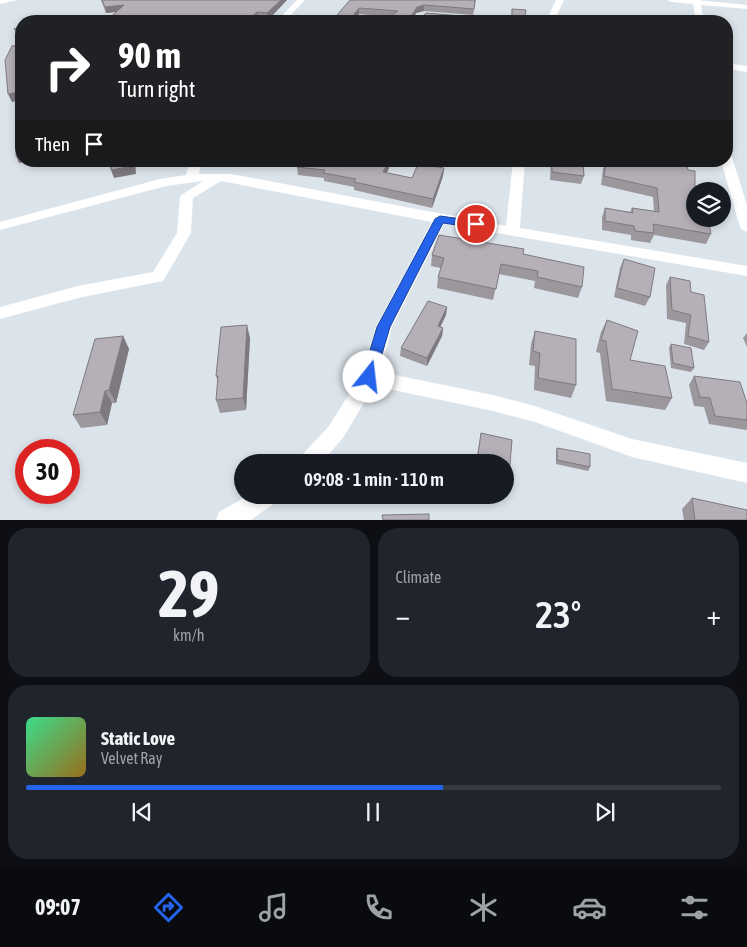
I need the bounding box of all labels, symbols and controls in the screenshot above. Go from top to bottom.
icon: right [35,35,100,100]
text: 90 m [118,35,181,75]
text: Turn right [118,76,195,102]
icon: arrive [80,130,108,158]
text: Then [35,133,70,155]
map controls [686,182,731,227]
button: layers [686,182,731,227]
pin [455,203,497,245]
icon: arrive [462,210,490,238]
position arrow [342,350,394,402]
speed limit sign: 30 [15,439,80,504]
text: 09:08 · 1 min · 110 m [304,468,444,490]
text: 29 [158,556,219,631]
text: Climate [396,568,441,586]
text: 23° [535,593,581,636]
text: − [396,599,410,631]
text: + [706,599,721,631]
text: km/h [173,626,205,644]
text: Static Love [101,727,175,749]
text: Velvet Ray [101,749,162,767]
icon: previous [128,798,156,826]
icon: pause [359,798,387,826]
icon: next [591,798,619,826]
icon: directions [151,890,186,925]
icon: music [256,890,291,925]
icon: phone [361,890,396,925]
icon: climate [466,890,501,925]
icon: car [572,890,607,925]
icon: filters [677,890,712,925]
text: 09:07 [35,894,81,920]

